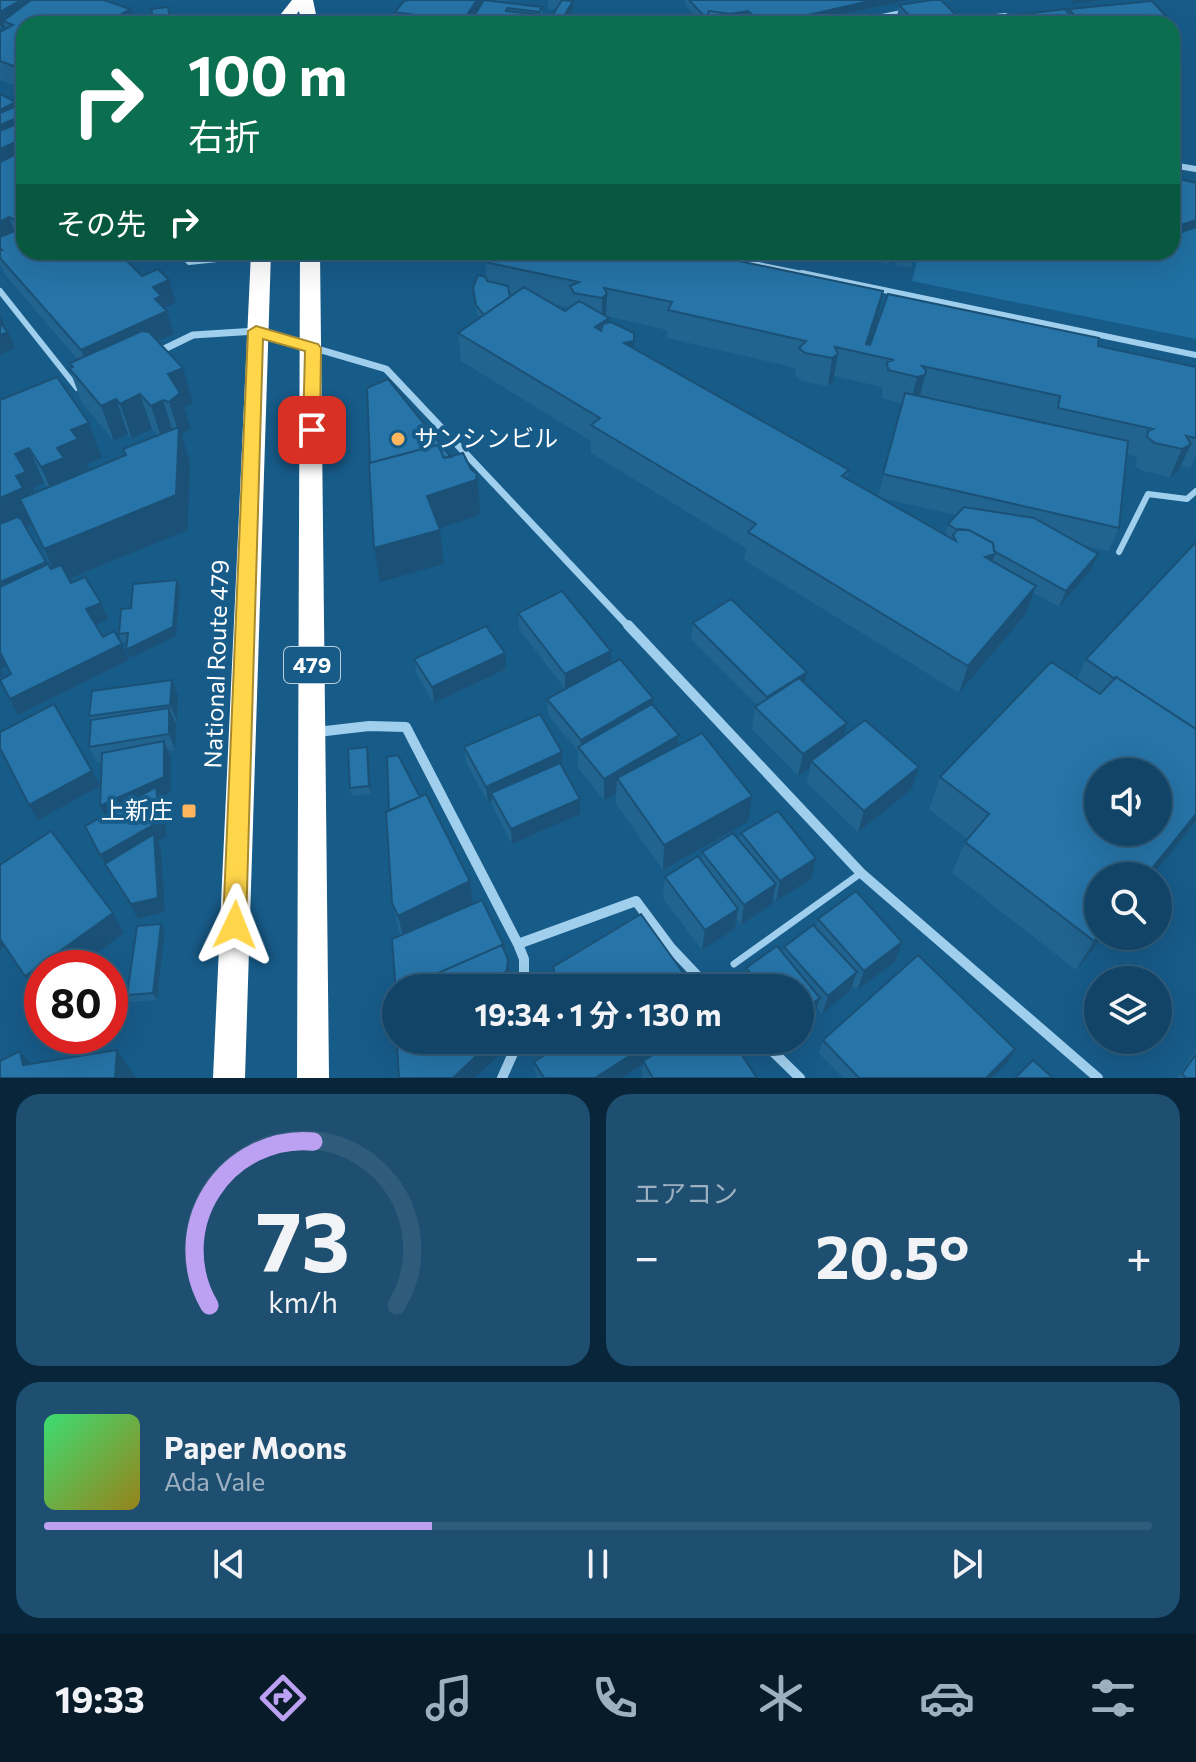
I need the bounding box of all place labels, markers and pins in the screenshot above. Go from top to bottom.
pin [278,396,346,464]
place label: サンシンビル [414,423,558,452]
marker: サンシンビル [389,430,407,448]
place label: 上新庄 [101,795,173,824]
marker: 上新庄 [180,802,198,820]

